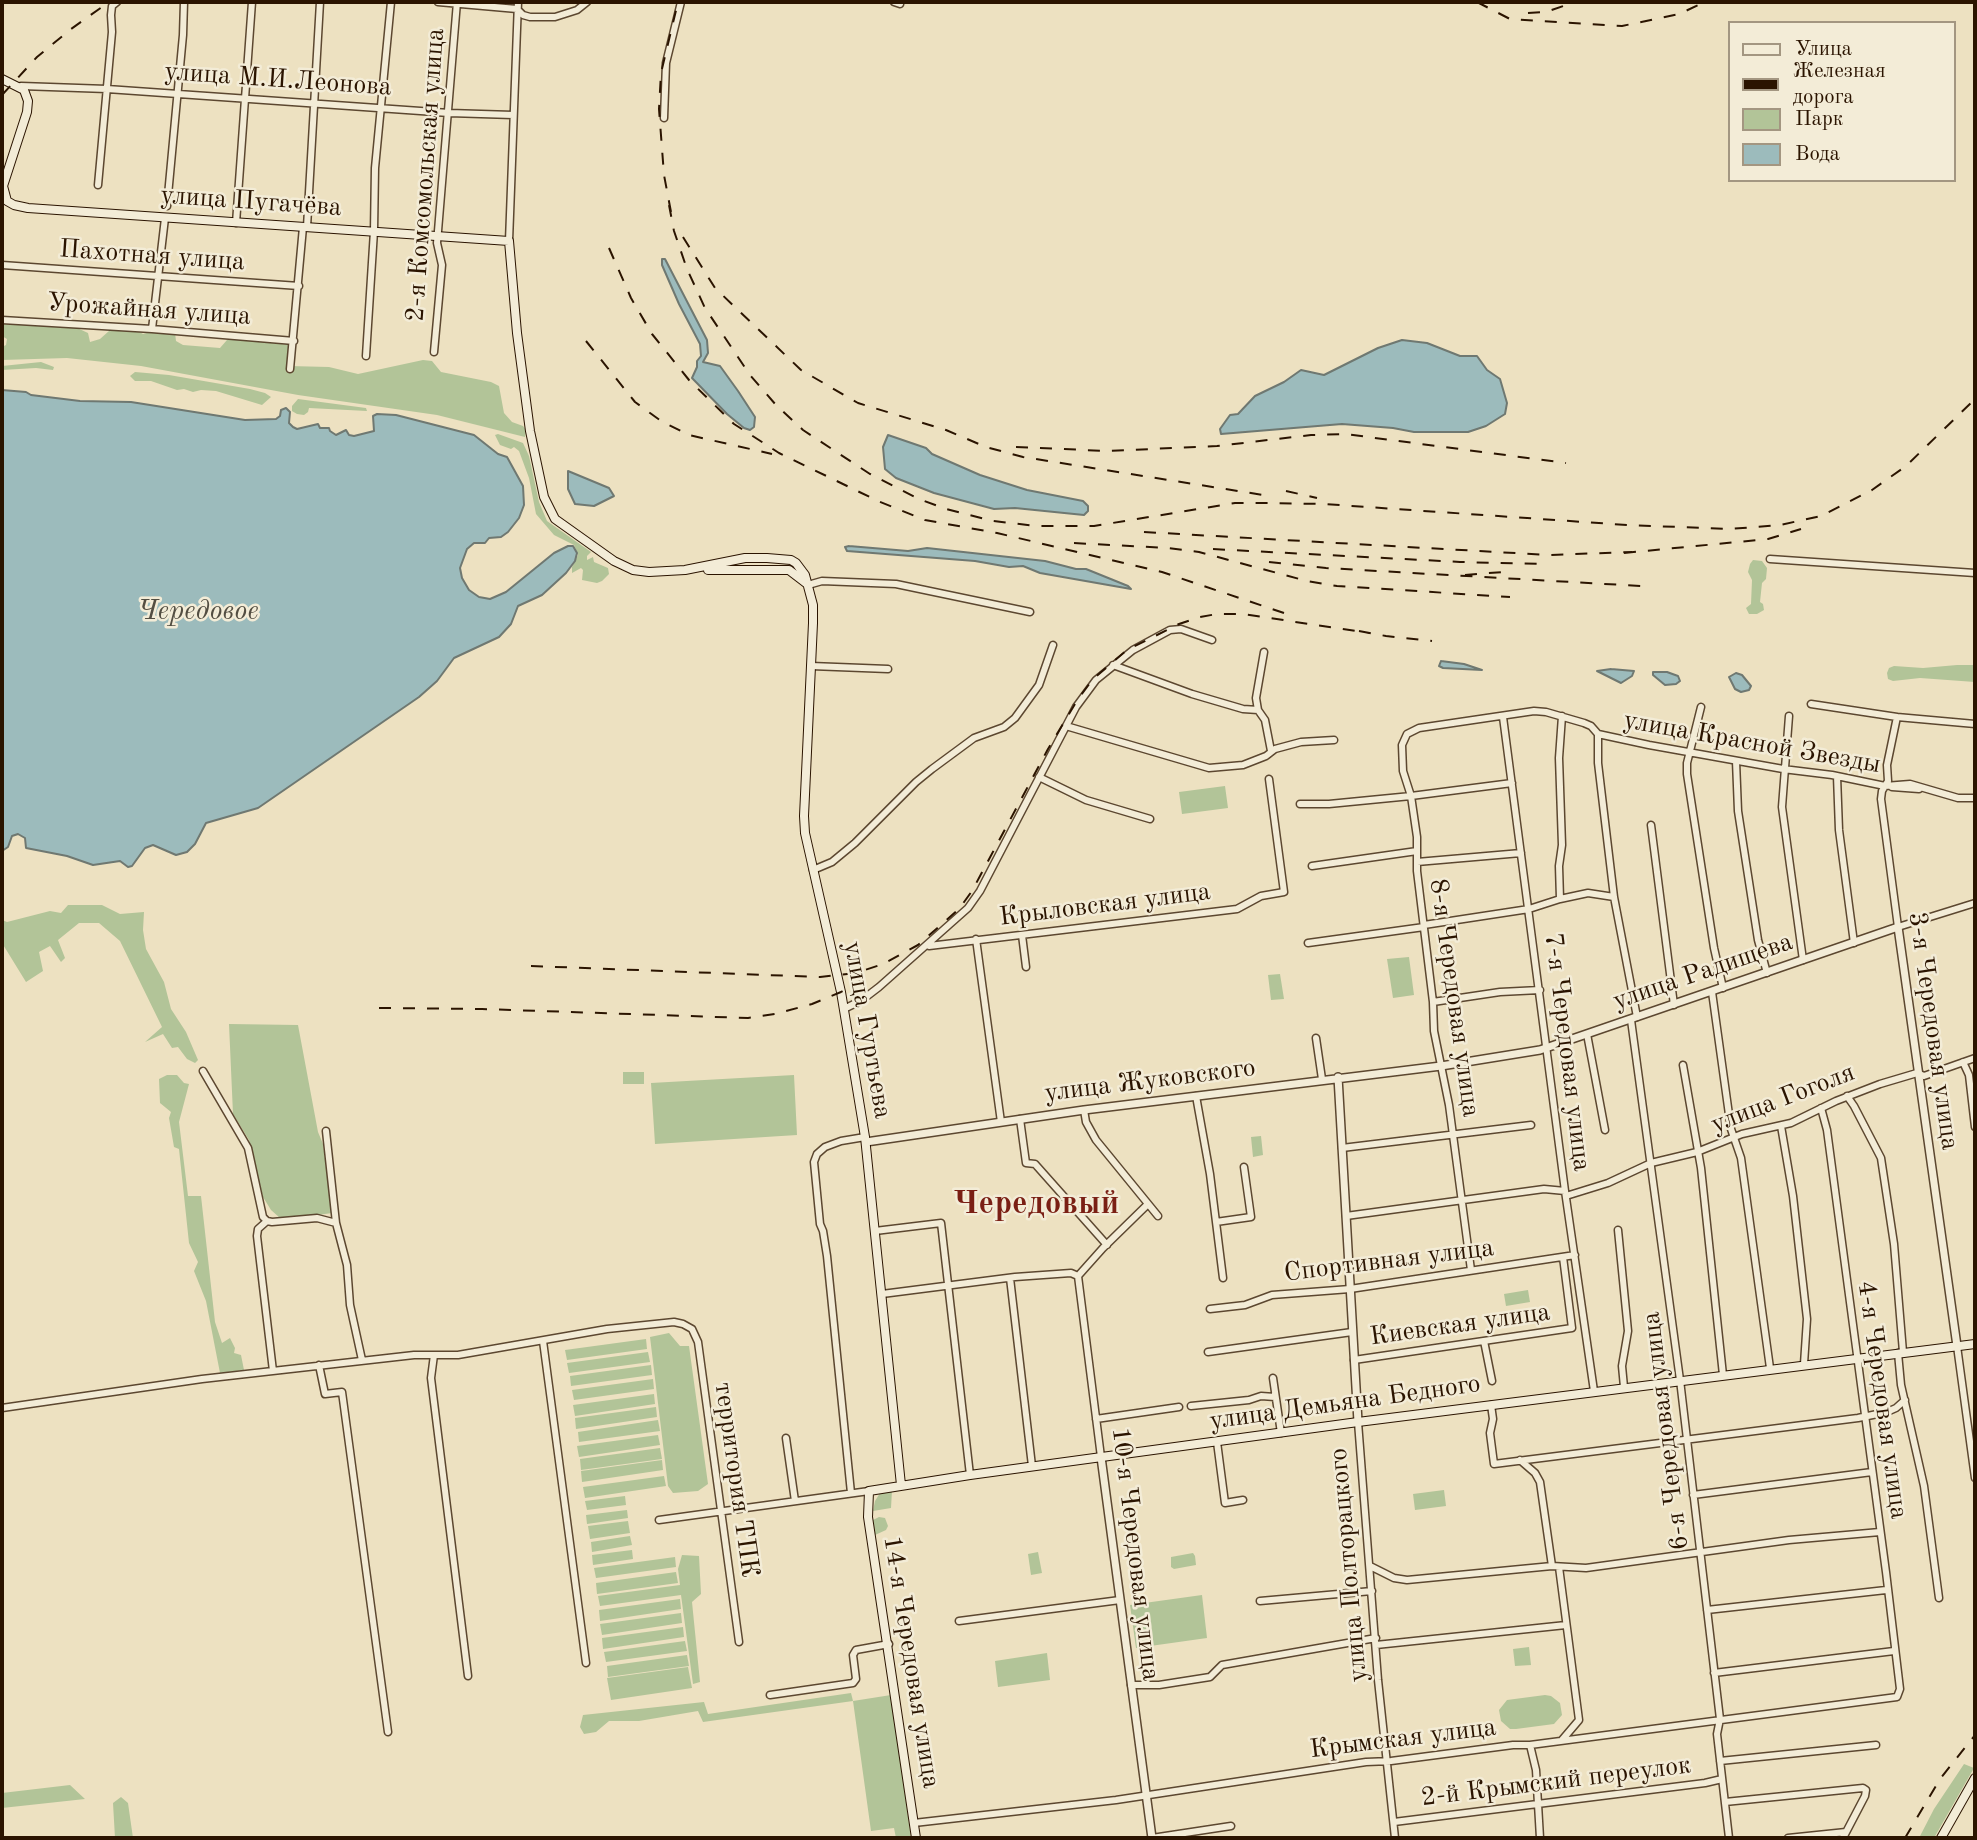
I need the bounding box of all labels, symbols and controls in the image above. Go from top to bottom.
legend [1728,21,1956,182]
street label: 2-я Комсомольская улица [400,27,452,323]
text: Улица [1795,39,1852,60]
street label: улица М.И.Леонова [163,56,393,104]
text: Железная дорога [1793,61,1886,108]
text: Парк [1795,109,1843,130]
text: Вода [1795,144,1840,165]
street label: улица Пугачёва [159,180,343,224]
street label: Пахотная улица [58,234,246,278]
street label: Урожайная улица [46,287,252,333]
water label: Чередовое [137,595,259,629]
street label: улица Красной Звезды [1621,705,1883,781]
street label: Крыловская улица [998,877,1212,933]
street label: 8-я Чередовая улица [1422,877,1486,1119]
street label: 3-я Чередовая улица [1901,910,1965,1152]
street label: улица Радищева [1609,927,1797,1017]
street label: 7-я Чередовая улица [1537,931,1597,1173]
street label: улица Гуртьева [836,939,898,1121]
street label: улица Жуковского [1043,1053,1257,1109]
street label: улица Гоголя [1707,1057,1859,1141]
district label: Чередовый [953,1184,1119,1224]
street label: Спортивная улица [1282,1233,1496,1289]
street label: 4-я Чередовая улица [1850,1279,1914,1521]
street label: Киевская улица [1368,1297,1552,1353]
street label: 6-я Чередовая улица [1636,1310,1696,1552]
street label: улица Демьяна Бедного [1208,1369,1482,1437]
street label: территория ТПК [707,1381,765,1579]
street label: 10-я Чередовая улица [1104,1425,1166,1683]
street label: улица Полторацкого [1323,1447,1375,1683]
street label: 14-я Чередовая улица [876,1533,946,1791]
street label: Крымская улица [1308,1712,1498,1766]
street label: 2-й Крымский переулок [1419,1750,1693,1814]

